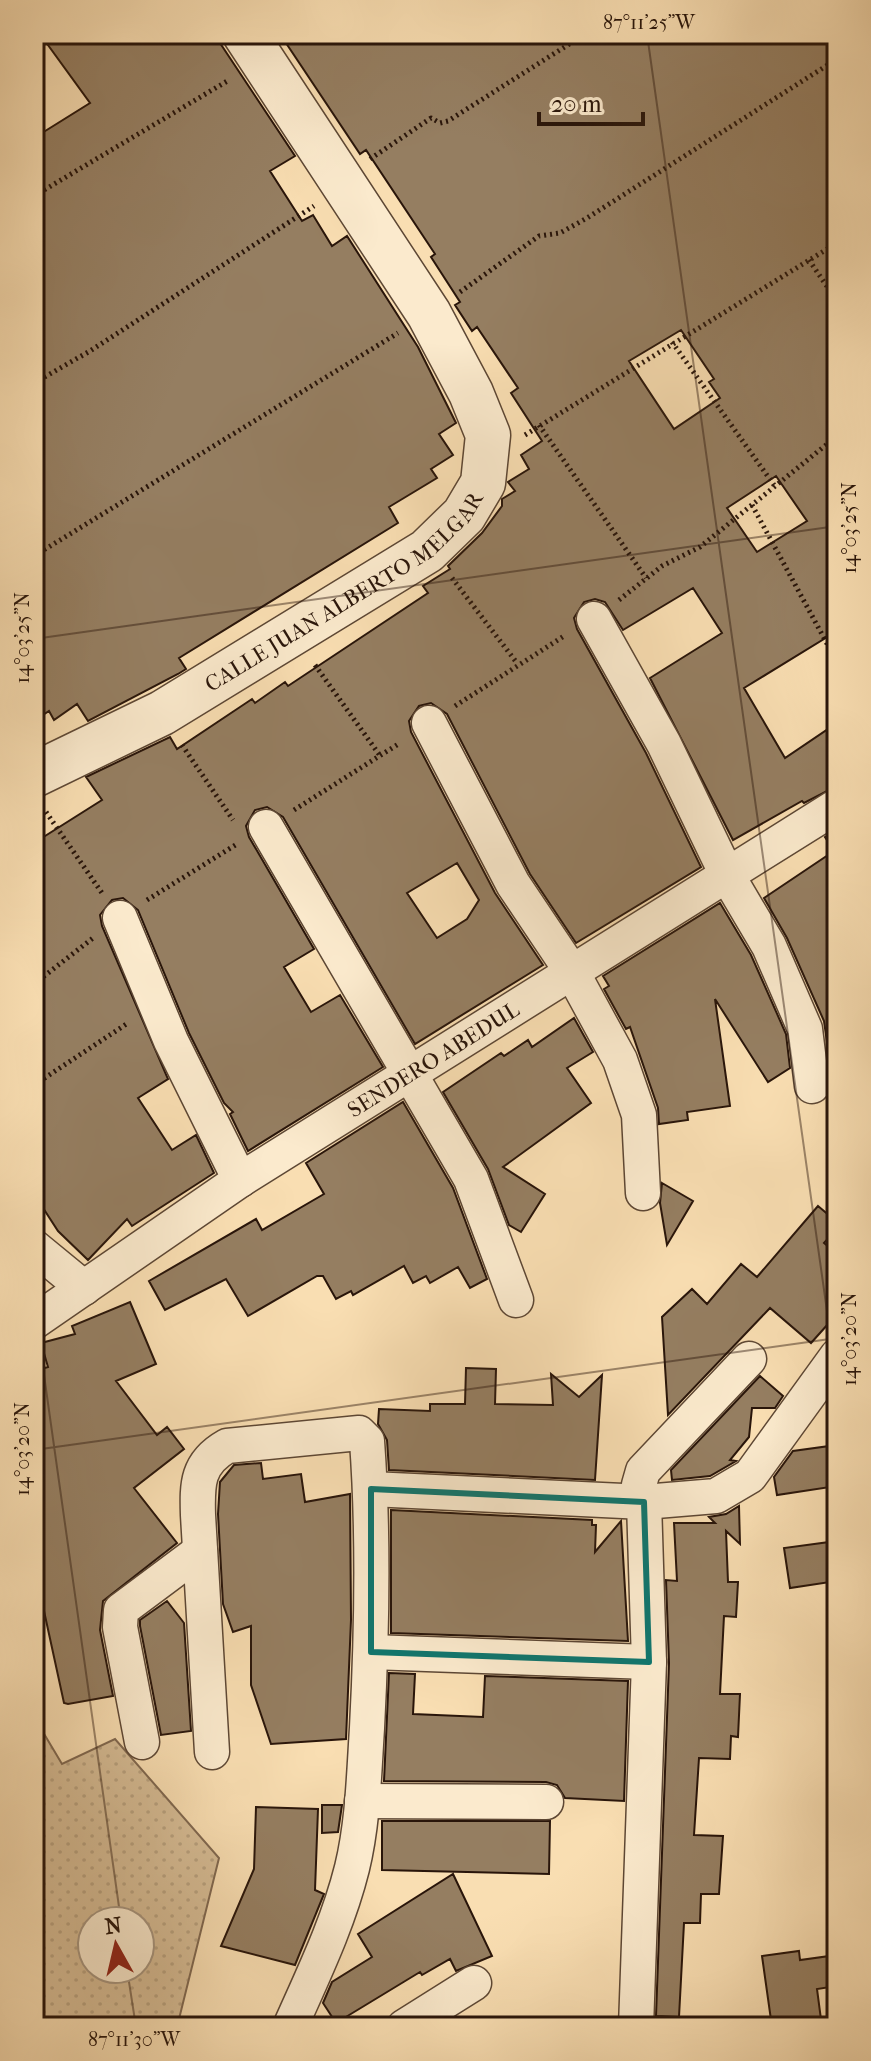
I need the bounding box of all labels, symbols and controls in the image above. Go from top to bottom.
text: 87°11'25"W [603,11,696,34]
scale bar [539,76,643,126]
text: 20 m [551,90,602,118]
text: 14°03'25"N [838,482,861,574]
street label: CALLE JUAN ALBERTO MELGAR [200,487,489,698]
text: 14°03'25"N [11,592,34,684]
street label: SENDERO ABEDUL [343,996,525,1123]
text: 14°03'20"N [838,1292,861,1386]
text: 14°03'20"N [11,1402,34,1496]
north arrow [76,1905,156,1985]
text: N [103,1912,124,1940]
text: 87°11'30"W [88,2028,181,2051]

